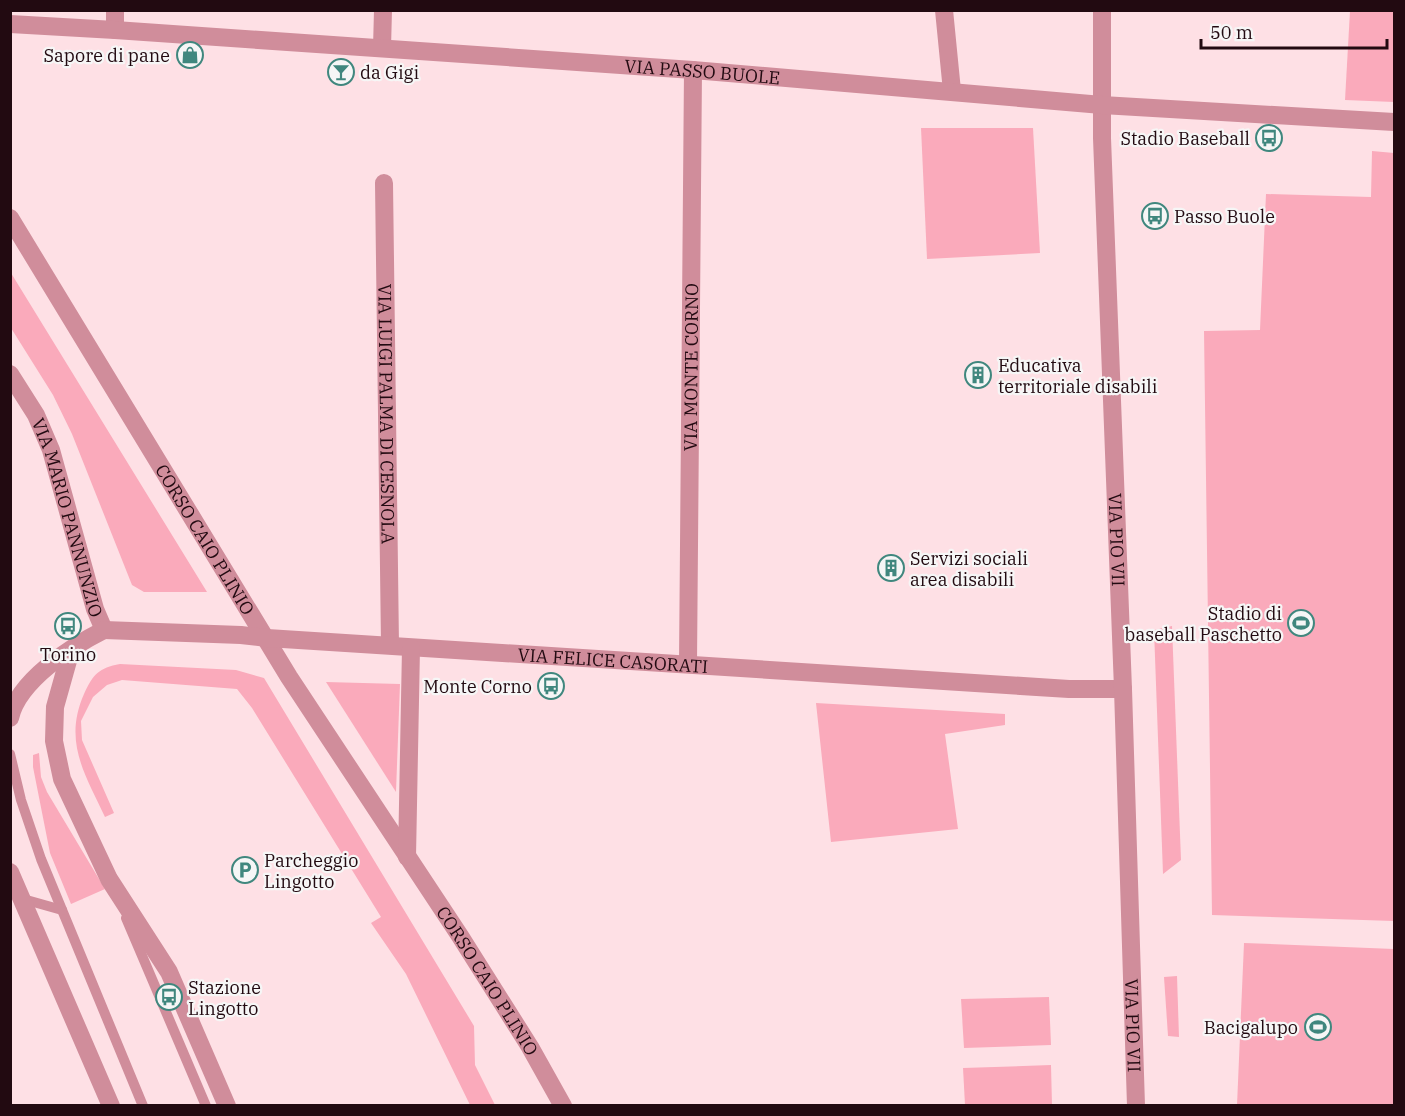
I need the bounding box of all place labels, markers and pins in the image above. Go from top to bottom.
shop icon: Sapore di pane [175,40,205,70]
place label: Sapore di pane [43,44,170,67]
bar icon: da Gigi [326,57,356,87]
place label: da Gigi [360,61,419,84]
bus stop icon: Stadio Baseball [1254,123,1284,153]
place label: Stadio Baseball [1120,127,1250,150]
bus stop icon: Passo Buole [1140,201,1170,231]
place label: Passo Buole [1174,205,1275,228]
place label: Educativa territoriale disabili [998,354,1158,398]
building icon: Educativa territoriale disabili [963,360,993,390]
place label: Servizi sociali area disabili [910,547,1028,591]
building icon: Servizi sociali area disabili [876,553,906,583]
place label: Stadio di baseball Paschetto [1125,602,1282,646]
sports icon: Stadio di baseball Paschetto [1286,608,1316,638]
bus stop icon: Torino [53,611,83,641]
place label: Torino [40,643,96,666]
bus stop icon: Monte Corno [536,671,566,701]
place label: Monte Corno [423,675,532,698]
place label: Parcheggio Lingotto [264,849,358,893]
parking icon: Parcheggio Lingotto [230,855,260,885]
place label: Stazione Lingotto [188,976,261,1020]
bus stop icon: Stazione Lingotto [154,982,184,1012]
sports icon: Bacigalupo [1303,1012,1333,1042]
place label: Bacigalupo [1204,1016,1298,1039]

